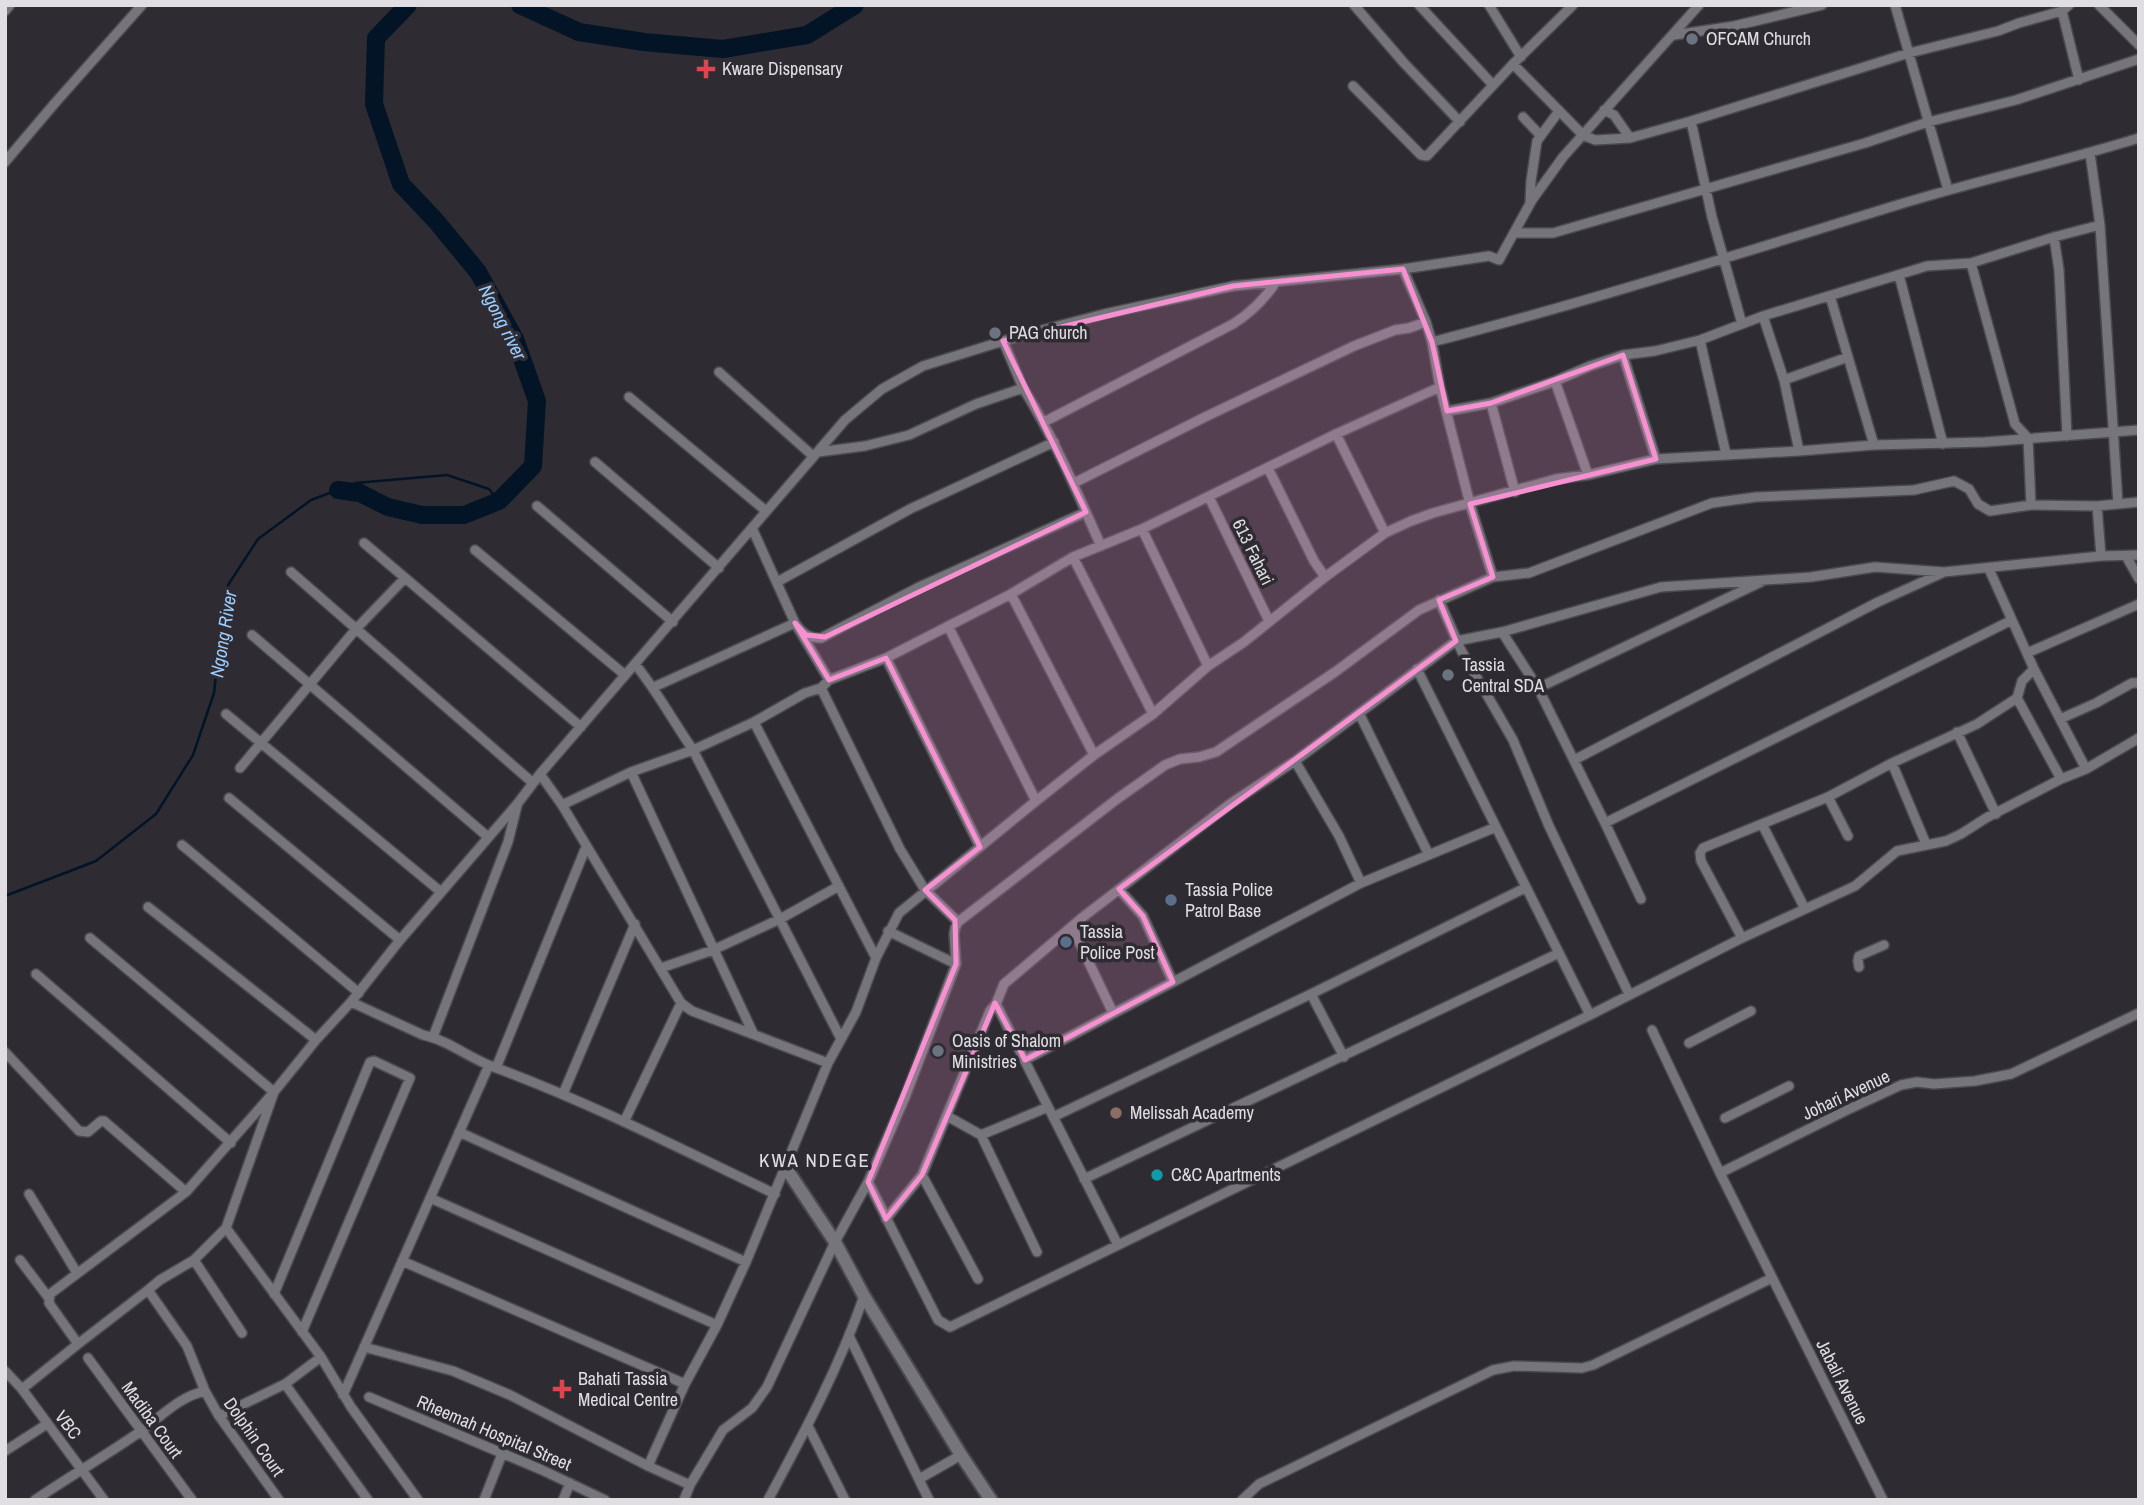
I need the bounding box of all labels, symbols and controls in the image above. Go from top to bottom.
place label: OFCAM Church [1706,26,1811,51]
marker: OFCAM Church [1684,31,1700,47]
place label: Kware Dispensary [722,56,843,81]
marker: Kware Dispensary [696,59,716,79]
water label: Ngong river [473,280,533,365]
place label: PAG church [1009,320,1088,345]
marker: PAG church [987,325,1003,341]
street label: 613 Fahari [1227,515,1280,589]
water label: Ngong River [203,588,243,679]
place label: Tassia Central SDA [1462,652,1544,698]
marker: Tassia Central SDA [1440,667,1456,683]
place label: Tassia Police Patrol Base [1185,877,1273,923]
marker: Tassia Police Patrol Base [1163,892,1179,908]
place label: Tassia Police Post [1080,919,1155,965]
marker: Tassia Police Post [1058,934,1074,950]
place label: Oasis of Shalom Ministries [952,1028,1061,1074]
marker: Oasis of Shalom Ministries [930,1043,946,1059]
street label: Johari Avenue [1798,1063,1894,1126]
place label: Melissah Academy [1130,1100,1254,1125]
marker: Melissah Academy [1108,1105,1124,1121]
district label: KWA NDEGE [759,1147,871,1173]
place label: C&C Apartments [1171,1162,1281,1187]
marker: C&C Apartments [1149,1167,1165,1183]
street label: Jabali Avenue [1810,1335,1875,1429]
place label: Bahati Tassia Medical Centre [578,1366,678,1412]
street label: Madiba Court [116,1376,189,1463]
marker: Bahati Tassia Medical Centre [552,1379,572,1399]
street label: Rheemah Hospital Street [413,1389,575,1476]
street label: Dolphin Court [218,1392,291,1481]
street label: VBC [49,1405,88,1444]

